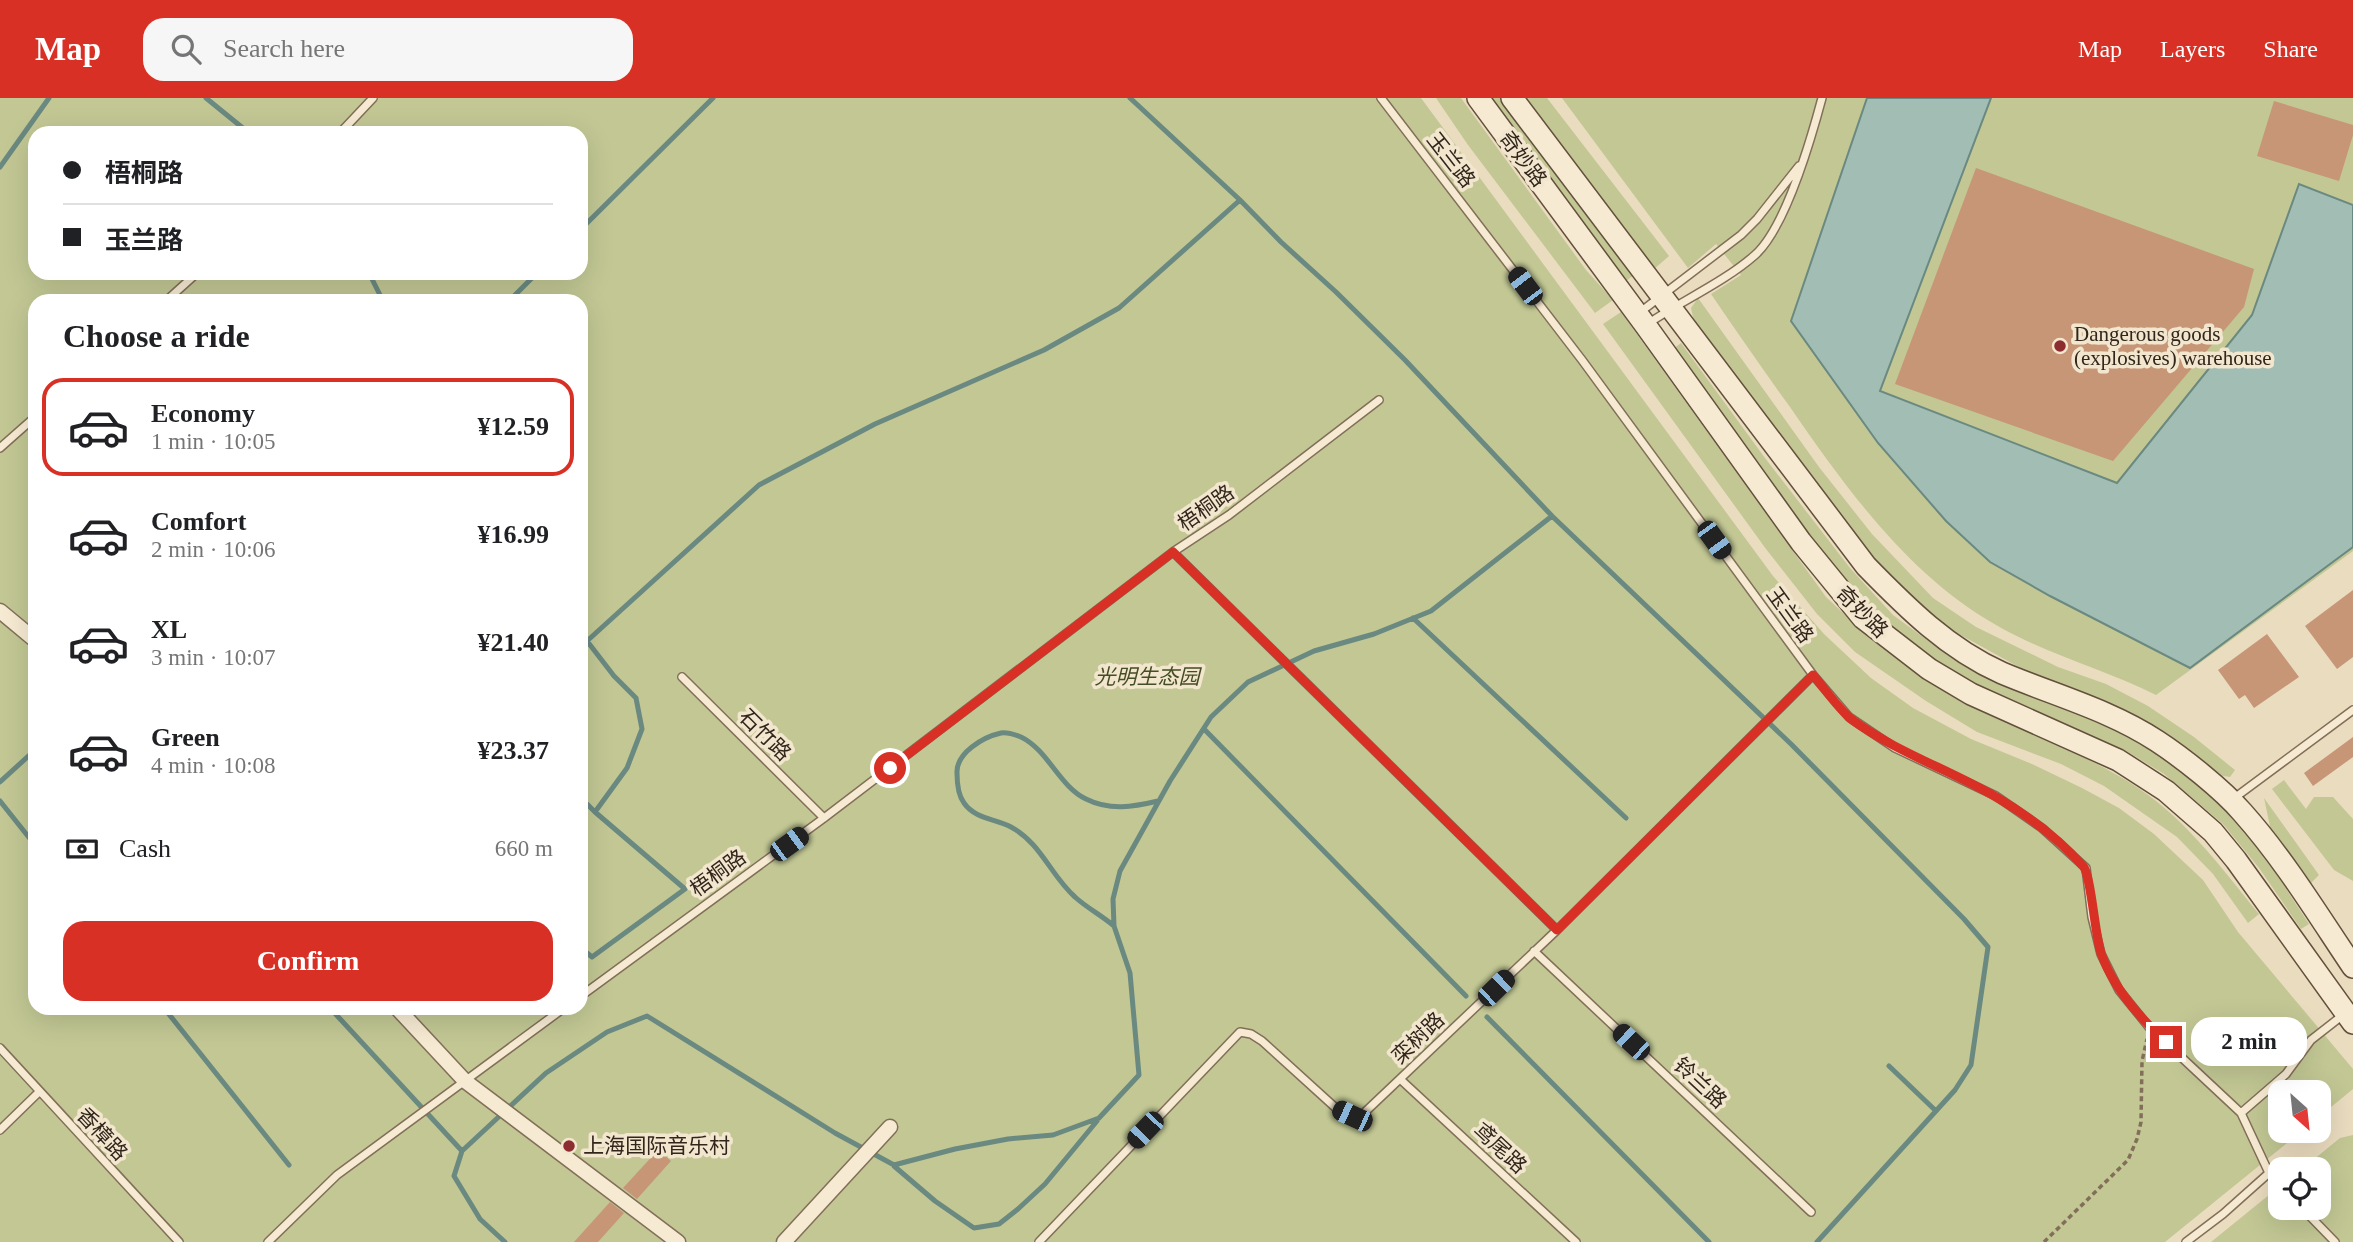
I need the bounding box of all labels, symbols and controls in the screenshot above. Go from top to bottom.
search box [143,18,633,81]
icon: search [167,30,205,68]
text: Map [35,31,101,67]
text: Search here [223,34,345,63]
text: Map [2078,36,2122,62]
text: Layers [2160,36,2225,62]
text: Share [2263,36,2318,62]
street label: 奇妙路 [1494,127,1552,191]
street label: 玉兰路 [1422,128,1480,192]
text: 梧桐路 [105,159,183,188]
text: 玉兰路 [105,226,183,255]
car [1504,263,1547,309]
text: Choose a ride [63,318,250,354]
place label: Dangerous goods (explosives) warehouse [2074,322,2272,370]
marker: Dangerous goods (explosives) warehouse [2052,338,2068,354]
icon: car [67,396,130,459]
text: Economy [151,399,255,428]
text: ¥12.59 [478,412,549,441]
text: 1 min · 10:05 [151,429,276,454]
street label: 梧桐路 [1173,480,1239,536]
icon: car [67,504,130,567]
text: Comfort [151,507,246,536]
car [1694,517,1735,563]
text: ¥16.99 [478,520,549,549]
text: 2 min · 10:06 [151,537,276,562]
street label: 奇妙路 [1831,581,1893,643]
street label: 玉兰路 [1762,582,1818,648]
icon: car [67,612,130,675]
text: XL [151,615,187,644]
text: ¥21.40 [478,628,549,657]
text: 3 min · 10:07 [151,645,276,670]
park label: 光明生态园 [1095,665,1202,689]
street label: 石竹路 [734,704,796,766]
icon: car [67,720,130,783]
text: Green [151,723,220,752]
text: ¥23.37 [478,736,549,765]
route start [874,752,906,784]
text: 4 min · 10:08 [151,753,276,778]
car [766,823,813,865]
icon: cash [63,830,101,868]
text: Cash [119,834,171,863]
text: 660 m [495,836,553,861]
street label: 梧桐路 [685,845,751,901]
button: Confirm [63,921,553,1001]
car [1474,966,1519,1010]
street label: 栾树路 [1387,1007,1449,1069]
callout: 2 min [2190,1018,2306,1066]
car [1609,1020,1654,1064]
route end [2150,1026,2182,1058]
text: 2 min [2221,1029,2277,1054]
street label: 铃兰路 [1669,1053,1731,1113]
north arrow [2268,1080,2331,1143]
map controls [2268,1080,2331,1220]
car [1329,1098,1376,1134]
street label: 香樟路 [72,1103,132,1165]
car [1123,1108,1168,1152]
street label: 鸢尾路 [1469,1118,1531,1178]
place label: 上海国际音乐村 [583,1134,730,1158]
marker: 上海国际音乐村 [561,1138,577,1154]
button: locate [2268,1157,2331,1220]

